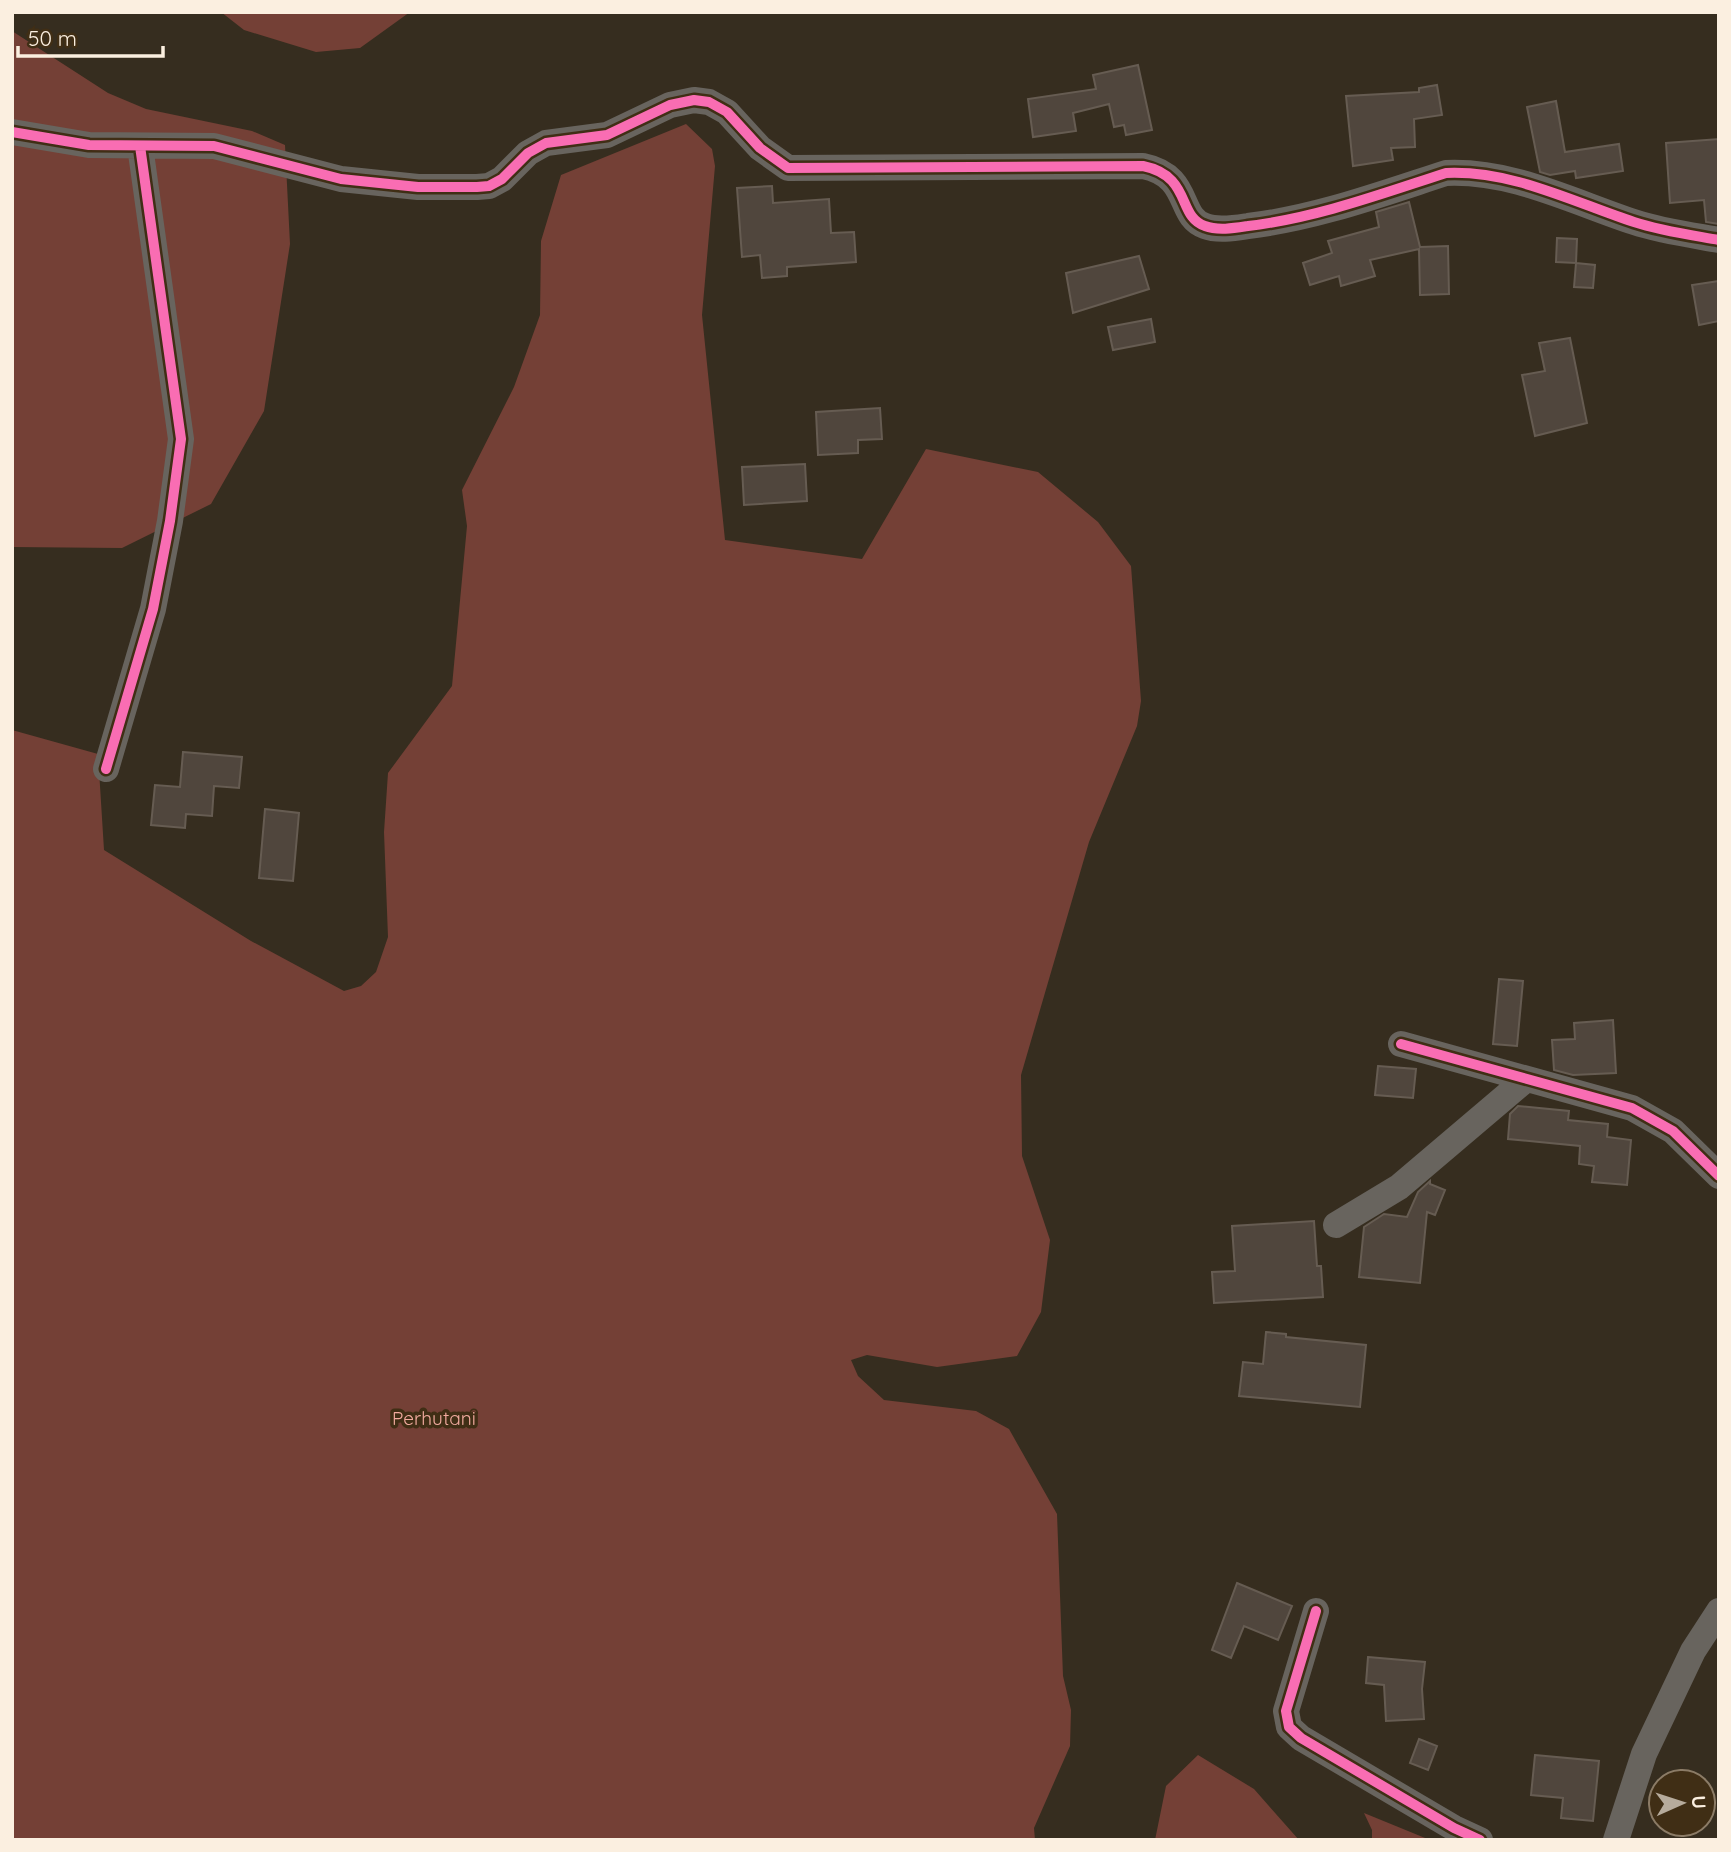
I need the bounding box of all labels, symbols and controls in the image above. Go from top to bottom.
scale bar [18,14,163,58]
text: 50 m [28,25,77,51]
park label: Perhutani [392,1406,476,1430]
north arrow [1647,1768,1717,1838]
text: U [1687,1795,1711,1809]

